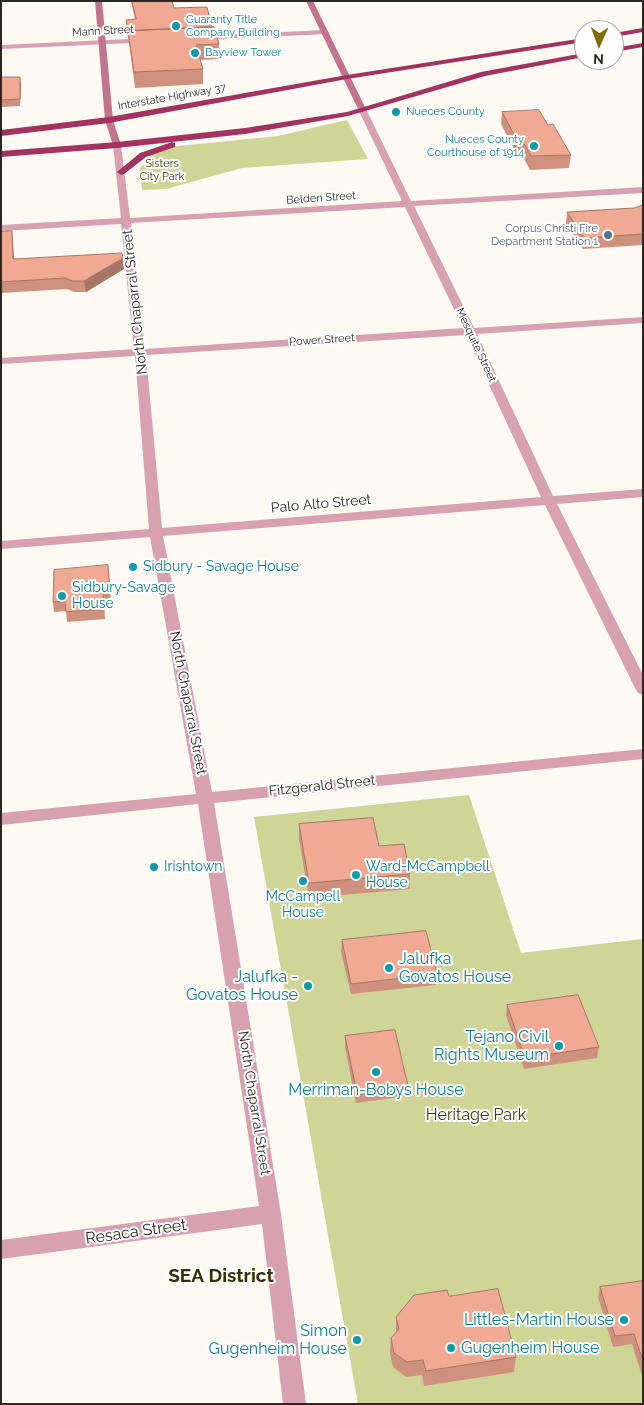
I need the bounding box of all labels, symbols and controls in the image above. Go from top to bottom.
place label: Guaranty Title Company Building [186,13,280,39]
marker: Guaranty Title Company Building [170,20,182,32]
north arrow [574,20,624,70]
street label: Mann Street [72,23,134,39]
place label: Bayview Tower [205,46,281,60]
marker: Bayview Tower [189,47,201,59]
text: N [593,51,604,67]
street label: Interstate Highway 37 [117,81,227,113]
place label: Nueces County [406,105,485,119]
marker: Nueces County [390,106,402,118]
place label: Nueces County Courthouse of 1914 [427,133,524,159]
marker: Nueces County Courthouse of 1914 [528,140,540,152]
park label: Sisters City Park [140,157,184,183]
street label: Belden Street [286,189,356,207]
place label: Corpus Christi Fire Department Station 1 [491,222,598,248]
street label: North Chaparral Street [119,229,151,375]
marker: Corpus Christi Fire Department Station 1 [602,229,614,241]
street label: Mesquite Street [453,306,499,384]
street label: Power Street [289,331,355,349]
street label: Palo Alto Street [270,491,372,517]
place label: Sidbury - Savage House [143,559,299,575]
marker: Sidbury - Savage House [127,561,139,573]
place label: Sidbury-Savage House [72,580,175,612]
marker: Sidbury-Savage House [56,590,68,602]
street label: North Chaparral Street [166,630,210,776]
street label: Fitzgerald Street [268,772,376,800]
place label: Irishtown [164,859,222,875]
place label: Ward-McCampbell House [366,859,490,892]
marker: Irishtown [148,861,160,873]
marker: Ward-McCampbell House [350,869,362,881]
marker: McCampell House [297,875,309,887]
place label: McCampell House [266,889,340,922]
place label: Jalufka Govatos House [399,949,511,987]
marker: Jalufka Govatos House [383,962,395,974]
place label: Jalufka - Govatos House [186,967,298,1005]
marker: Jalufka - Govatos House [302,980,314,992]
place label: Tejano Civil Rights Museum [434,1027,549,1065]
street label: North Chaparral Street [234,1030,274,1176]
marker: Tejano Civil Rights Museum [553,1040,565,1052]
marker: Merriman-Bobys House [370,1066,382,1078]
place label: Merriman-Bobys House [288,1080,464,1100]
park label: Heritage Park [426,1105,526,1125]
street label: Resaca Street [84,1215,188,1249]
district label: SEA District [168,1265,274,1287]
place label: Littles-Martin House [464,1310,614,1330]
marker: Littles-Martin House [618,1314,630,1326]
place label: Simon Gugenheim House [209,1321,347,1359]
marker: Simon Gugenheim House [351,1334,363,1346]
place label: Gugenheim House [461,1338,599,1358]
marker: Gugenheim House [445,1342,457,1354]

